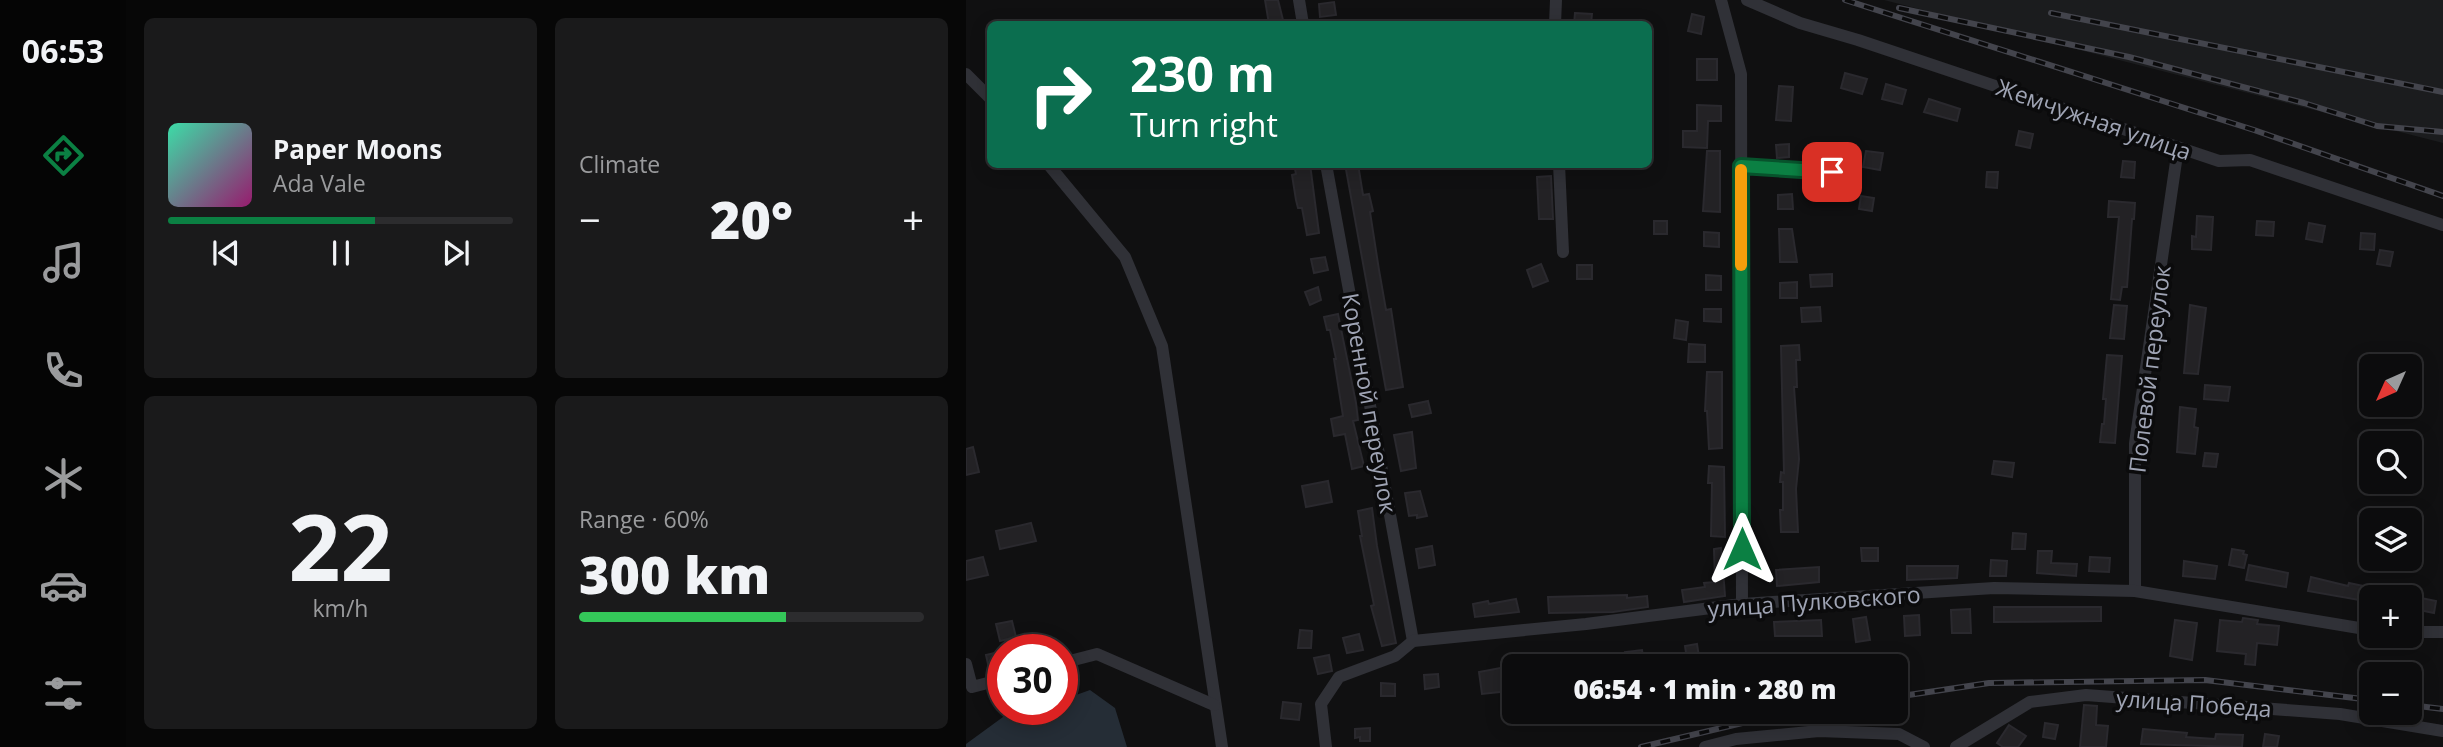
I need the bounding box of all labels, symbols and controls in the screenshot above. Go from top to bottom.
text: 06:53 [22,29,104,72]
text: 230 m [1130,40,1275,106]
icon: right [1015,49,1106,140]
street label: Жемчужная улица [1992,71,2196,167]
text: Turn right [1130,103,1278,146]
icon: directions [39,131,88,180]
text: Paper Moons [273,131,442,167]
pin [1802,142,1862,202]
text: Climate [579,148,660,180]
icon: arrive [1813,153,1851,191]
text: Ada Vale [273,167,366,199]
text: 20° [710,183,793,254]
text: − [579,193,601,245]
text: + [902,193,924,245]
icon: previous [207,234,245,272]
icon: pause [322,234,360,272]
icon: next [437,234,475,272]
icon: music [39,238,88,287]
street label: Полевой переулок [2120,263,2178,475]
street label: Коренной переулок [1335,290,1405,516]
icon: phone [39,346,88,395]
north arrow [2359,354,2422,416]
map controls [2359,354,2422,725]
button: search [2359,431,2422,494]
icon: climate [39,454,88,503]
text: 22 [288,484,393,608]
text: Range · 60% [579,503,709,535]
button: layers [2359,508,2422,571]
position arrow [1705,512,1779,586]
text: 300 km [579,538,770,609]
icon: car [39,561,88,610]
street label: улица Пулковского [1706,578,1922,624]
button: + [2359,585,2422,648]
text: km/h [313,592,368,624]
speed limit sign: 30 [987,634,1078,725]
button: − [2359,662,2422,725]
icon: filters [39,669,88,718]
text: 06:54 · 1 min · 280 m [1574,671,1836,707]
street label: улица Победа [2115,682,2273,724]

